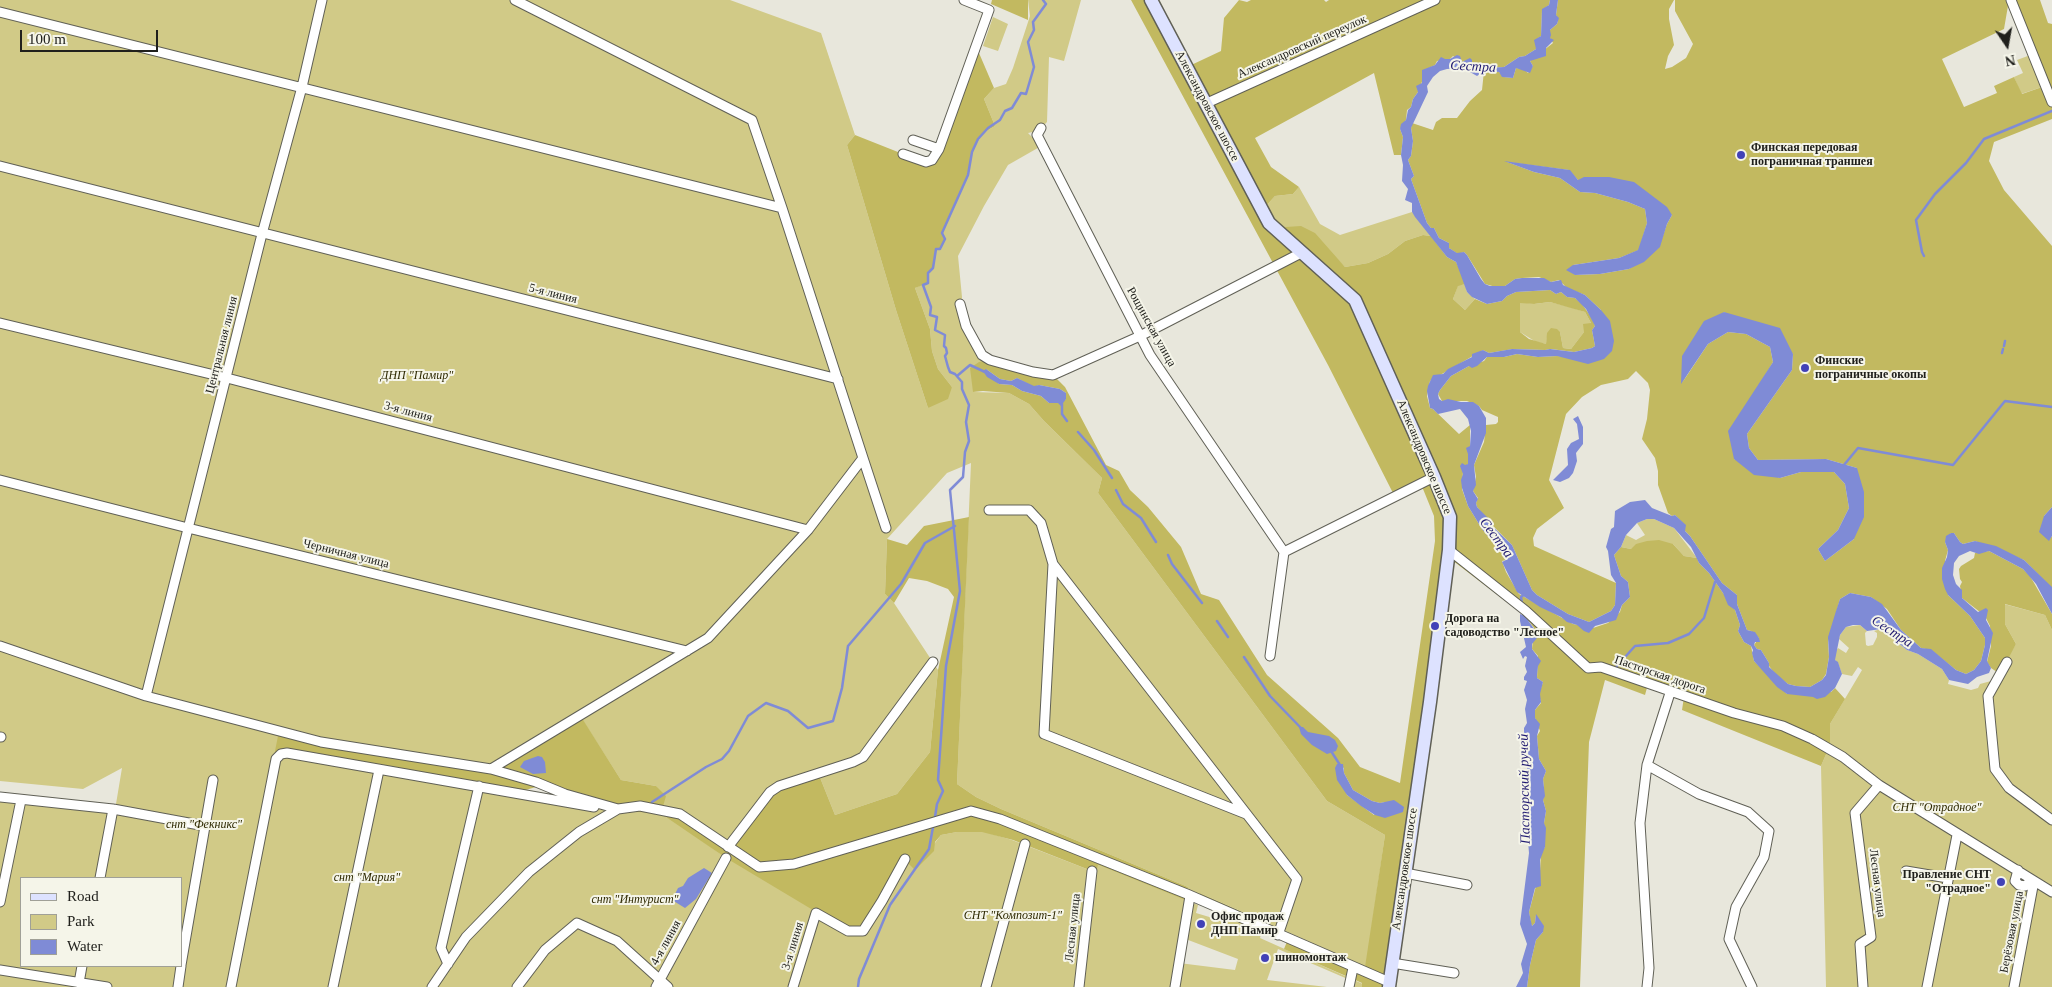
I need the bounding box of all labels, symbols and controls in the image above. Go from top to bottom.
street label: Александровский переулок [1235,12,1369,82]
scale bar [22,20,160,52]
north arrow [1982,20,2032,70]
text: 100 m [28,31,66,47]
street label: Александровское шоссе [1172,48,1242,164]
text: N [2004,52,2017,69]
water label: Сестра [1450,57,1496,77]
place label: Финская передовая пограничная траншея [1751,141,1873,169]
marker: Финская передовая пограничная траншея [1735,149,1747,161]
street label: 5-я линия [527,281,579,307]
street label: Рощинская улица [1123,285,1179,369]
street label: Центральная линия [203,295,241,395]
place label: Финские пограничные окопы [1815,354,1926,382]
marker: Финские пограничные окопы [1799,362,1811,374]
park label: ДНП "Памир" [381,369,453,383]
street label: Александровское шоссе [1393,398,1455,516]
street label: 3-я линия [382,399,434,425]
water label: Сестра [1476,515,1516,561]
street label: Черничная улица [302,536,390,572]
place label: Дорога на садоводство "Лесное" [1445,612,1564,640]
water label: Сестра [1868,612,1916,652]
marker: Дорога на садоводство "Лесное" [1429,620,1441,632]
street label: Пасторская дорога [1612,653,1708,697]
water label: Пасторский ручей [1516,734,1534,844]
park label: СНТ "Отрадное" [1892,801,1982,815]
street label: Александровское шоссе [1389,807,1421,931]
park label: снт "Фекникс" [166,818,242,832]
street label: Лесная улица [1866,848,1888,918]
place label: Правление СНТ "Отрадное" [1902,868,1991,896]
park label: снт "Мария" [334,871,400,885]
marker: Правление СНТ "Отрадное" [1995,876,2007,888]
legend [20,877,182,967]
text: Road [67,888,99,904]
street label: Берёзовая улица [1997,890,2027,974]
park label: снт "Интурист" [591,893,679,907]
street label: Лесная улица [1062,893,1084,963]
park label: СНТ "Композит-1" [964,909,1062,923]
place label: Офис продаж ДНП Памир [1211,910,1284,938]
text: Park [67,913,95,929]
street label: 4-я линия [648,918,684,968]
marker: Офис продаж ДНП Памир [1195,918,1207,930]
street label: 3-я линия [779,920,807,972]
text: Water [67,938,102,954]
place label: шиномонтаж [1275,951,1346,965]
marker: шиномонтаж [1259,952,1271,964]

